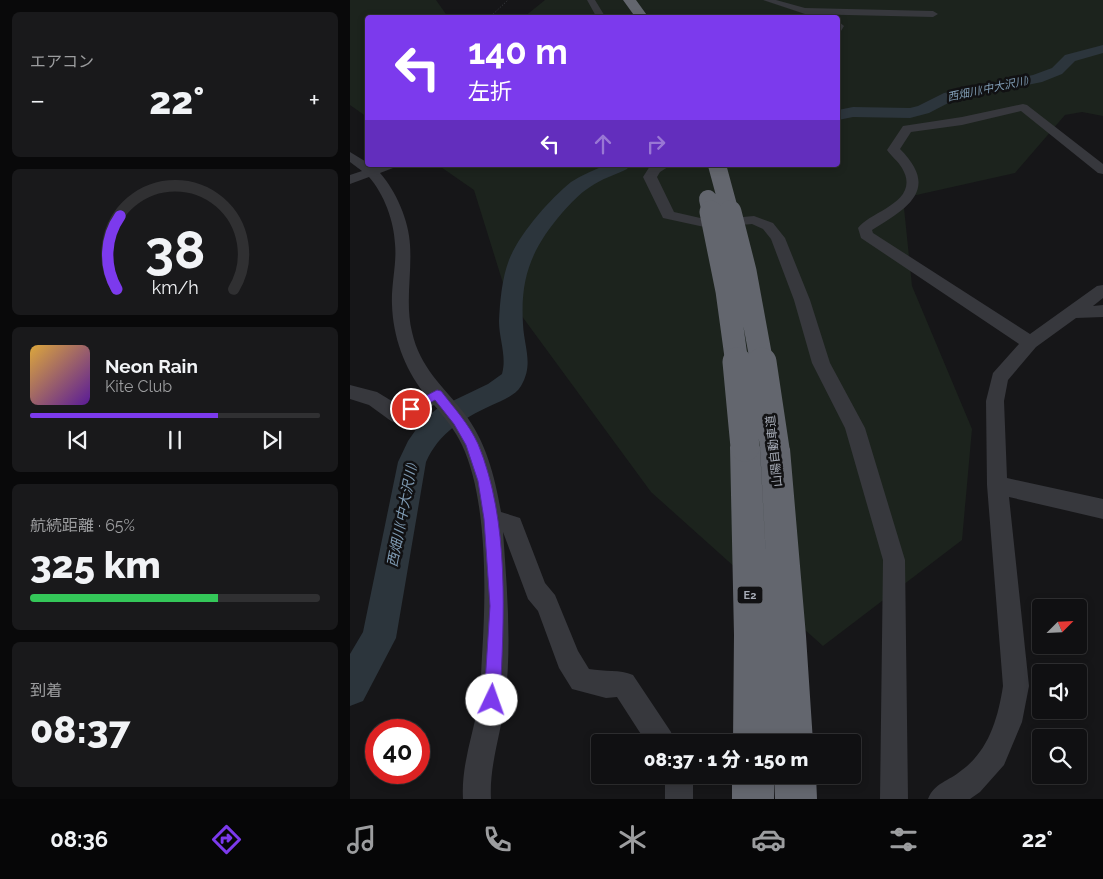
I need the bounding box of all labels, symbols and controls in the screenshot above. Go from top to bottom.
text: 140 m [468,31,568,72]
icon: left [385,35,450,100]
text: エアコン [30,52,94,71]
water label: 西畑川(中大沢川) [946,74,1030,104]
text: 22° [149,78,204,123]
text: 左折 [468,78,512,104]
text: − [30,84,45,117]
text: + [308,84,320,117]
icon: left [536,130,564,158]
icon: ahead [589,130,617,158]
icon: right [642,130,670,158]
text: 38 [145,219,205,280]
text: km/h [151,277,199,298]
text: Neon Rain [105,355,198,377]
text: Kite Club [105,377,172,396]
pin [390,388,432,430]
icon: arrive [397,395,425,423]
street label: 山陽自動車道 [763,414,785,488]
icon: previous [64,426,92,454]
icon: pause [161,426,189,454]
icon: next [258,426,286,454]
water label: 西畑川(中大沢川) [384,461,420,568]
text: 航続距離 · 65% [30,516,135,535]
text: 325 km [30,542,161,587]
road number: E2 [738,586,762,604]
north arrow [1032,599,1088,654]
map controls [1032,599,1087,784]
button: sound [1032,664,1087,719]
position arrow [465,673,517,725]
text: 到着 [30,681,62,700]
text: 08:37 [30,707,130,752]
speed limit sign: 40 [365,719,430,784]
button: search [1032,729,1087,784]
text: 08:37 · 1 分 · 150 m [644,748,808,770]
icon: directions [209,822,244,857]
icon: music [344,822,379,857]
icon: phone [480,822,515,857]
icon: climate [615,822,650,857]
icon: car [751,822,786,857]
icon: filters [886,822,921,857]
text: 08:36 [50,826,108,852]
text: 22° [1022,826,1053,852]

